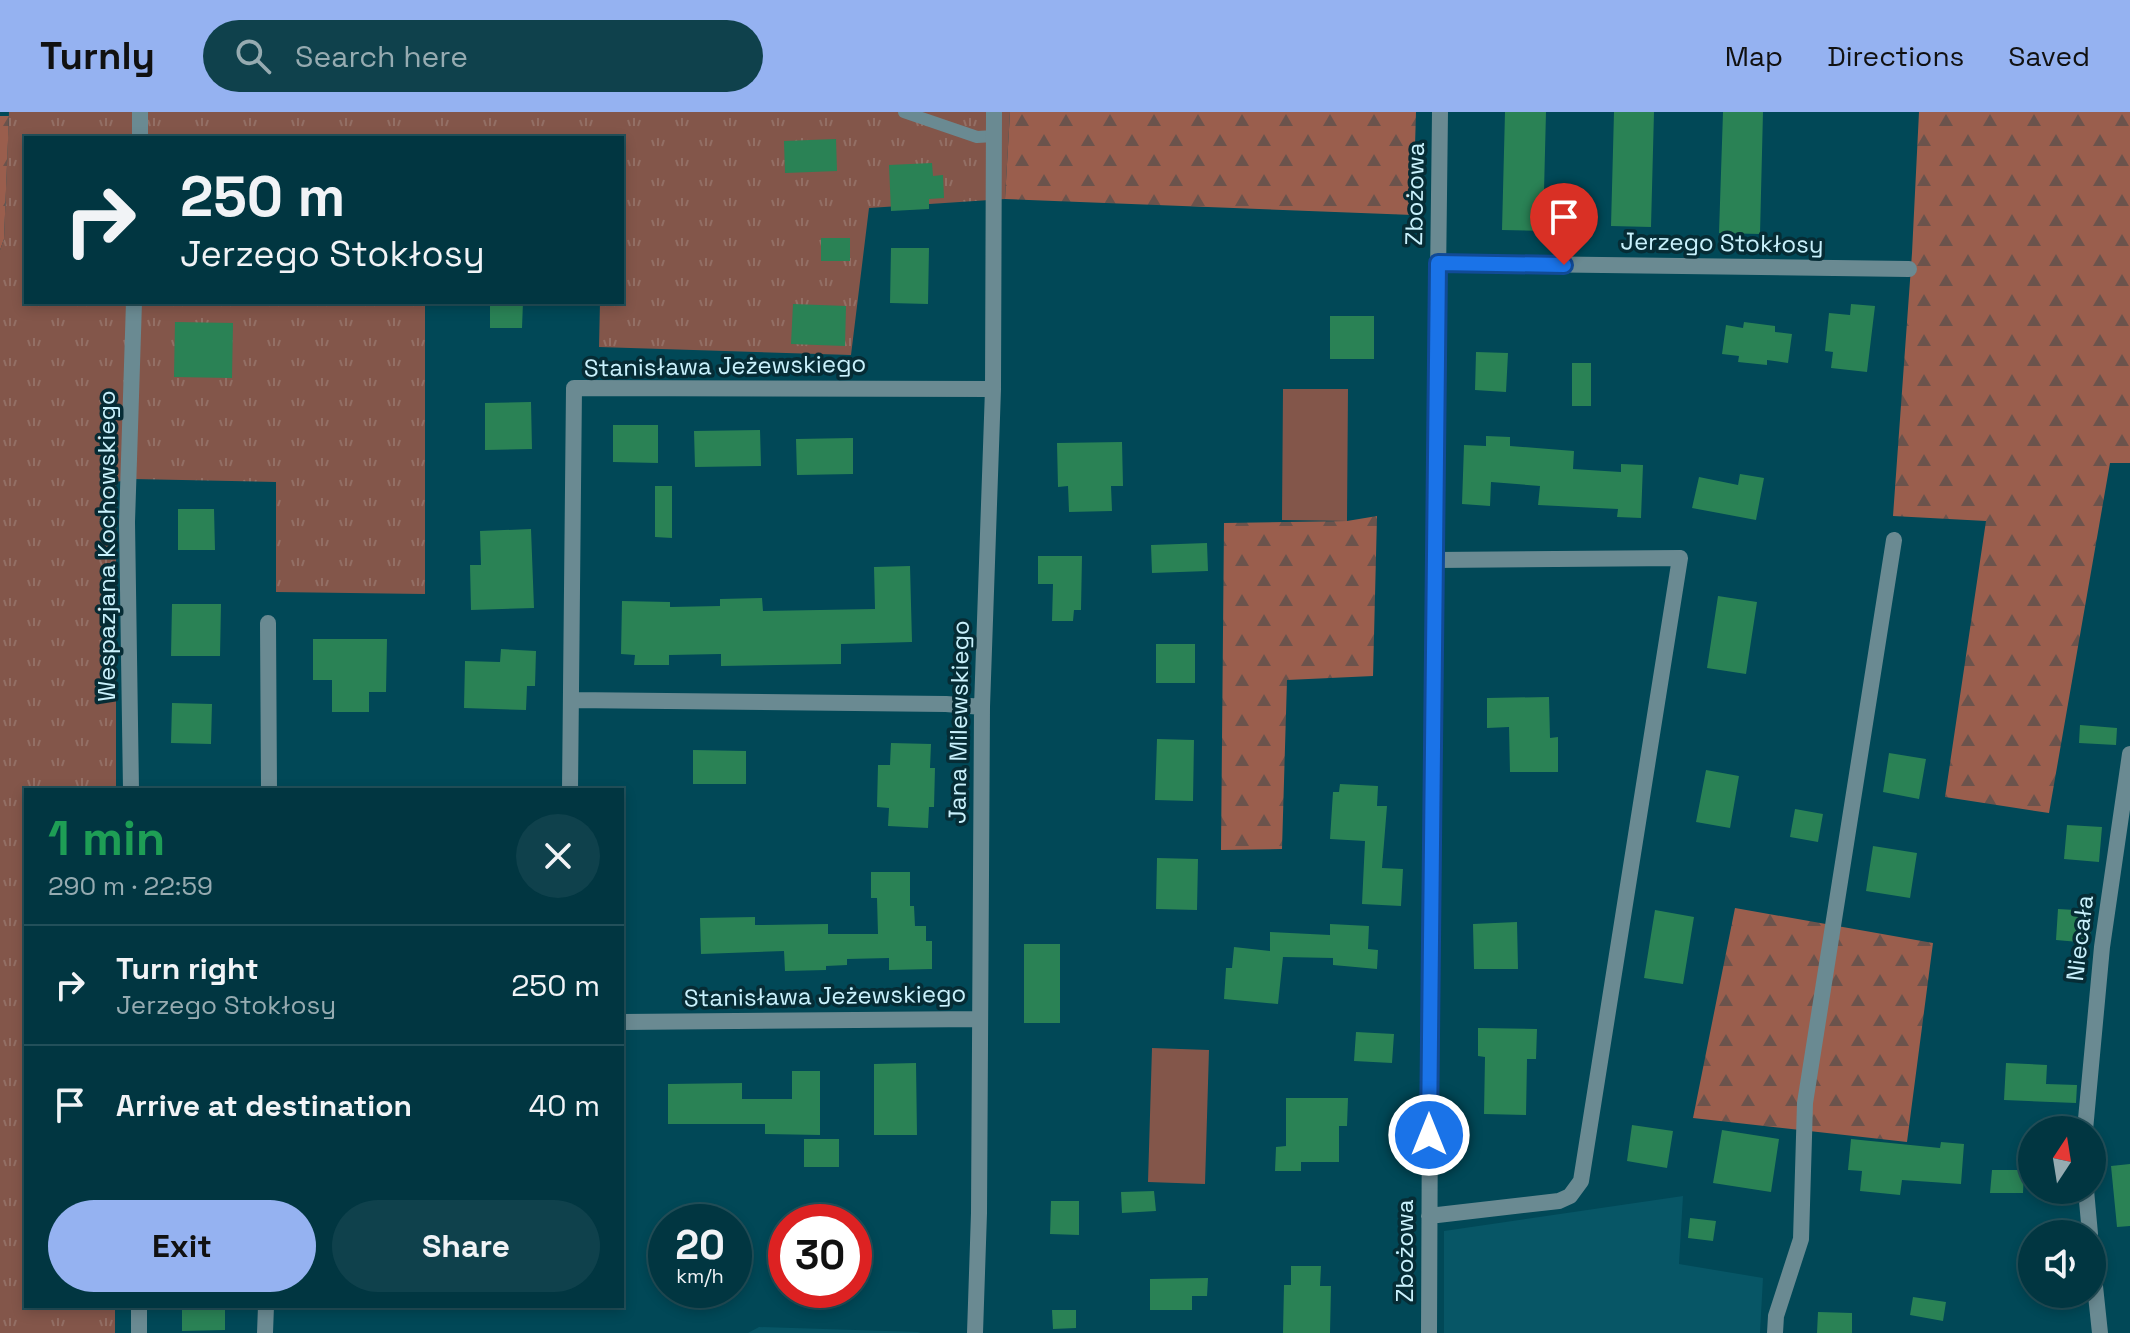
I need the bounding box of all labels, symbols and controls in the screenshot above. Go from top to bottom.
search box [203,20,763,92]
text: Turnly [40,32,155,80]
icon: search [231,34,275,78]
text: Search here [295,37,468,76]
text: Map [1725,38,1783,74]
text: Directions [1827,38,1964,74]
text: Saved [2008,38,2090,74]
street label: Zbożowa [1398,142,1431,246]
text: 250 m [180,161,345,232]
icon: right [48,168,152,272]
pin [1530,183,1598,265]
icon: arrive [1542,195,1586,239]
street label: Jerzego Stokłosy [1620,225,1824,260]
text: Jerzego Stokłosy [180,231,485,277]
street label: Stanisława Jeżewskiego [583,348,867,383]
street label: Wespazjana Kochowskiego [91,390,122,702]
street label: Jana Milewskiego [941,620,976,824]
text: 1 min [48,808,165,869]
button: close [516,814,600,898]
text: 290 m · 22:59 [48,869,213,903]
street label: Niecała [2059,893,2100,983]
text: Turn right [116,949,259,988]
icon: right [48,963,92,1007]
text: 250 m [511,966,600,1005]
street label: Stanisława Jeżewskiego [683,978,967,1013]
text: Jerzego Stokłosy [116,988,336,1022]
icon: arrive [48,1083,92,1127]
text: Arrive at destination [116,1086,412,1125]
text: 40 m [529,1086,600,1125]
position arrow [1387,1093,1471,1177]
north arrow [2018,1116,2106,1204]
map controls [2018,1116,2106,1308]
street label: Zbożowa [1389,1199,1420,1303]
button: Exit [48,1200,316,1292]
button: Share [332,1200,600,1292]
speed limit sign: 30 [768,1204,872,1308]
text: 20 [675,1220,725,1271]
button: sound [2018,1220,2106,1308]
text: km/h [676,1263,724,1289]

